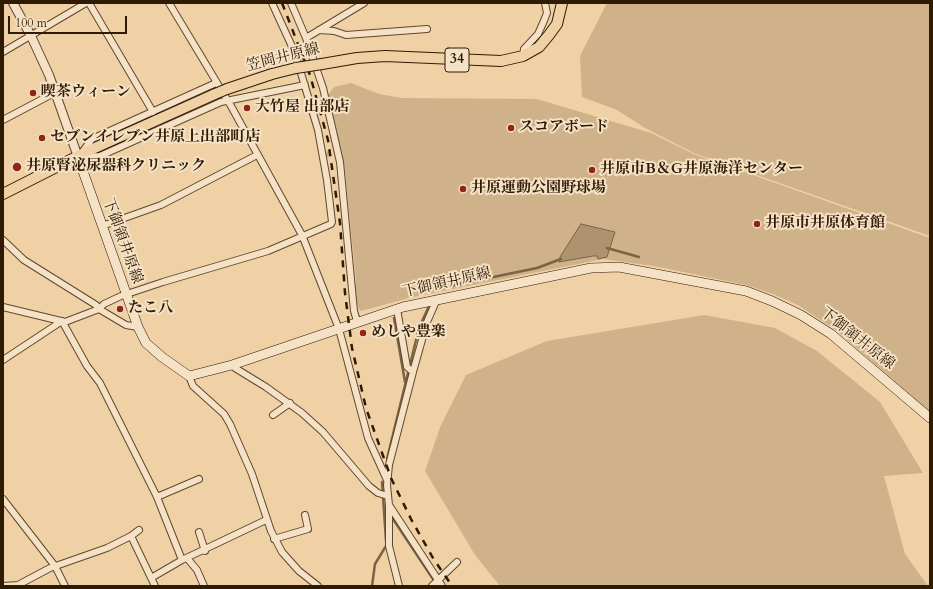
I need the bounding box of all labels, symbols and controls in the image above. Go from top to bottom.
scale bar [10,8,129,34]
text: 100 m [15,15,47,31]
street label: 笠岡井原線 [244,40,322,76]
road number: 34 [445,48,469,72]
place label: 喫茶ウィーン [41,84,131,102]
marker: 喫茶ウィーン [28,88,38,98]
place label: 大竹屋 出部店 [255,99,349,117]
marker: 大竹屋 出部店 [242,103,252,113]
place label: スコアボード [519,119,609,137]
marker: スコアボード [506,123,516,133]
place label: セブンイレブン井原上出部町店 [50,129,260,147]
marker: セブンイレブン井原上出部町店 [37,133,47,143]
place label: 井原腎泌尿器科クリニック [26,158,206,176]
marker: 井原腎泌尿器科クリニック [11,161,23,173]
place label: 井原市B＆G井原海洋センター [600,161,803,179]
marker: 井原市B＆G井原海洋センター [587,165,597,175]
place label: 井原運動公園野球場 [471,180,606,198]
marker: 井原運動公園野球場 [458,184,468,194]
street label: 下御領井原線 [98,196,146,286]
place label: 井原市井原体育館 [765,215,885,233]
marker: 井原市井原体育館 [752,219,762,229]
street label: 下御領井原線 [401,264,493,302]
place label: たこ八 [128,300,173,318]
marker: たこ八 [115,304,125,314]
street label: 下御領井原線 [816,304,898,374]
place label: めしや豊楽 [371,324,446,342]
marker: めしや豊楽 [358,328,368,338]

